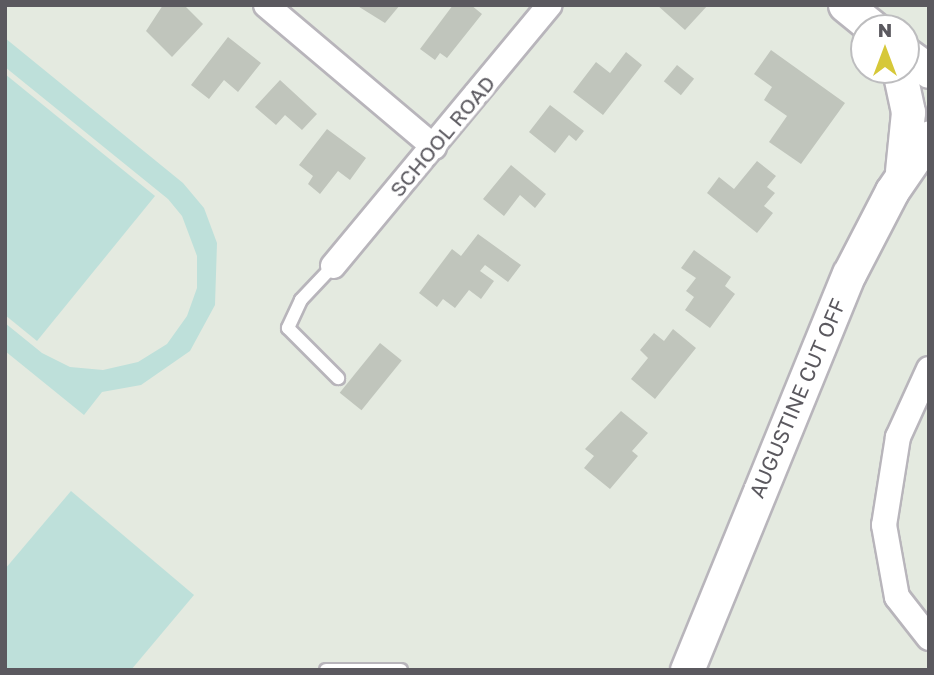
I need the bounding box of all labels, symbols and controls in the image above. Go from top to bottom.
north arrow [850,14,920,84]
text: N [878,18,892,41]
street label: SCHOOL ROAD [384,70,500,202]
street label: AUGUSTINE CUT OFF [744,295,850,501]

